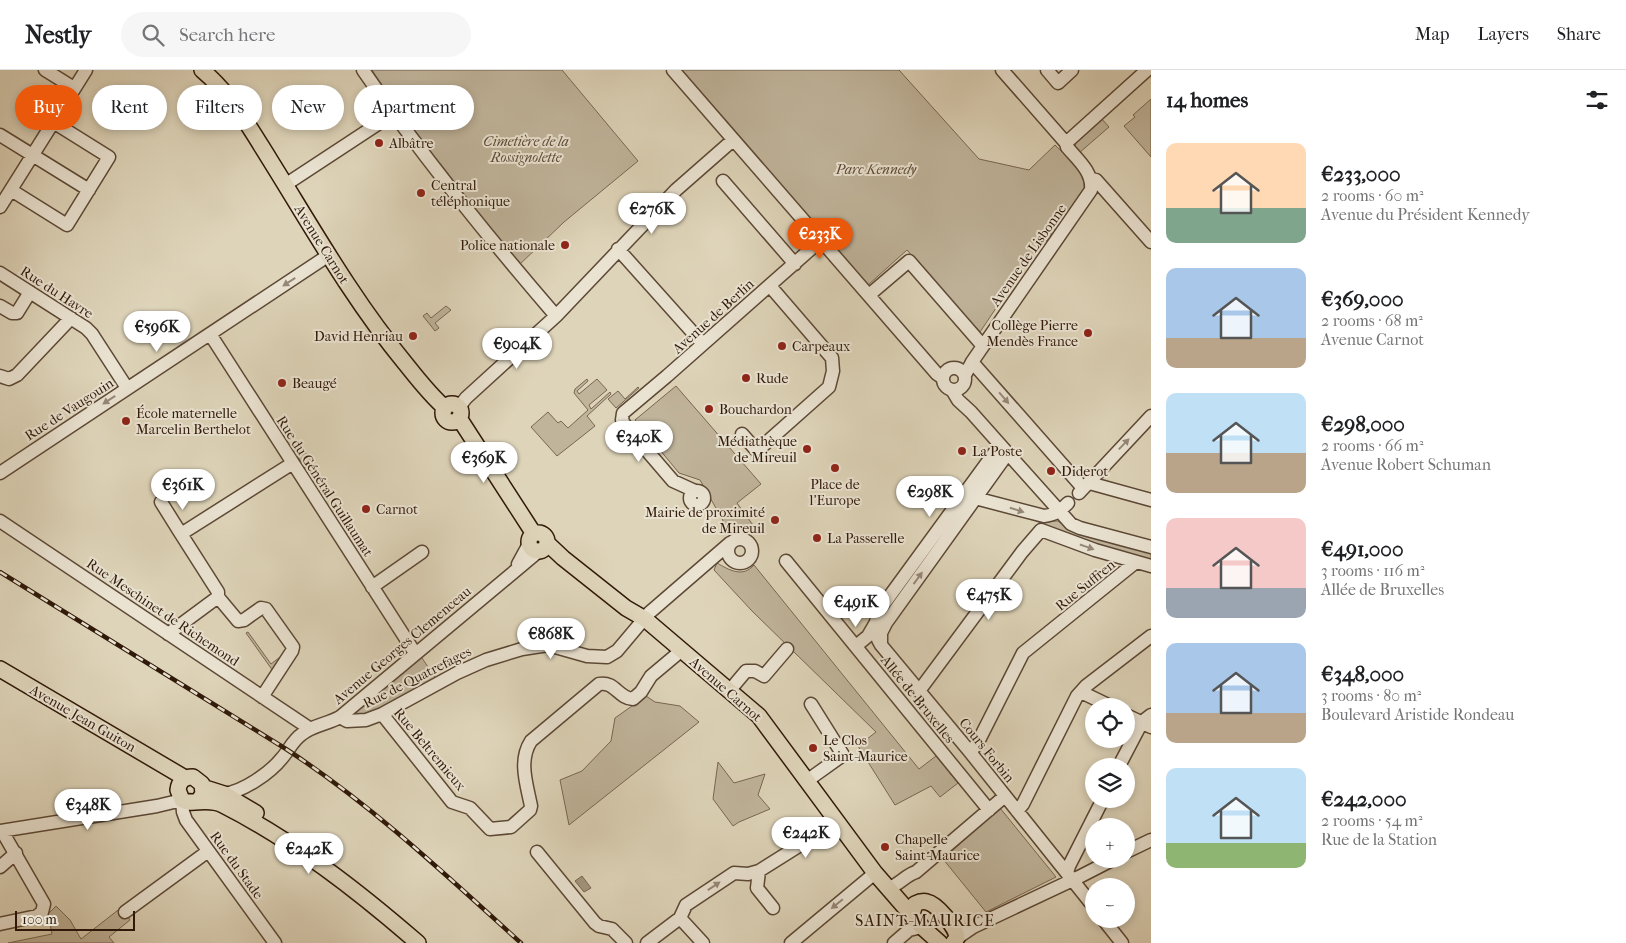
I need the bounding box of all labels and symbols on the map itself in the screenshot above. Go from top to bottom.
park label: Cimetière de la Rossignolette [483,133,569,166]
place label: Albâtre [388,135,434,152]
marker: Albâtre [373,137,385,149]
park label: Parc Kennedy [835,161,917,178]
place label: Central téléphonique [431,177,510,210]
marker: Central téléphonique [415,187,427,199]
pin: €276K [617,192,687,235]
street label: Avenue Carnot [290,201,353,287]
street label: Avenue de Lisbonne [986,201,1070,311]
pin: €233K [785,218,855,260]
place label: Police nationale [460,237,555,254]
marker: Police nationale [559,239,571,251]
street label: Rue du Havre [17,263,96,322]
street label: Avenue de Berlin [668,275,758,358]
one-way arrow [282,278,295,287]
pin: €596K [122,310,192,353]
place label: Collège Pierre Mendès France [987,317,1078,350]
marker: Collège Pierre Mendès France [1082,327,1094,339]
place label: David Henriau [314,328,403,345]
pin: €904K [482,328,552,370]
marker: David Henriau [407,330,419,342]
place label: Carpeaux [792,338,851,355]
marker: Carpeaux [776,340,788,352]
place label: Rude [756,370,788,387]
marker: Rude [740,372,752,384]
street label: Rue de Vaugouin [22,374,117,444]
place label: Beaugé [292,375,337,392]
marker: Beaugé [276,377,288,389]
one-way arrow [998,392,1010,404]
one-way arrow [102,396,116,405]
place label: Bouchardon [719,401,792,418]
marker: Bouchardon [703,403,715,415]
place label: École maternelle Marcelin Berthelot [136,404,251,438]
street label: Rue du Général Guillaumat [273,413,377,560]
marker: École maternelle Marcelin Berthelot [120,415,132,427]
pin: €340K [604,420,674,463]
place label: Médiathèque de Mireuil [717,433,797,466]
one-way arrow [1118,439,1130,451]
pin: €369K [449,442,519,484]
marker: Médiathèque de Mireuil [801,443,813,455]
place label: La Poste [972,443,1022,460]
marker: La Poste [956,445,968,457]
marker: Place de l'Europe [829,462,841,474]
place label: Diderot [1061,463,1108,480]
marker: Diderot [1045,465,1057,477]
pin: €361K [148,468,218,511]
place label: Place de l'Europe [809,476,860,509]
pin: €298K [895,476,965,518]
place label: Carnot [376,501,418,518]
marker: Carnot [360,503,372,515]
place label: Mairie de proximité de Mireuil [645,504,765,537]
one-way arrow [1010,506,1025,514]
marker: Mairie de proximité de Mireuil [769,514,781,526]
place label: La Passerelle [827,530,904,547]
marker: La Passerelle [811,532,823,544]
one-way arrow [1080,543,1095,551]
street label: Rue Meschinet de Richemond [83,555,243,670]
street label: Rue Suffren [1052,556,1119,615]
one-way arrow [913,571,923,585]
pin: €475K [954,578,1024,621]
street label: Avenue Georges Clemenceau [329,583,475,709]
pin: €491K [821,586,891,628]
pin: €868K [516,618,586,660]
street label: Rue de Quatrefages [360,643,474,712]
street label: Allée de Bruxelles [876,651,958,747]
street label: Avenue Carnot [685,653,765,725]
street label: Avenue Jean Guiton [26,681,139,756]
street label: Rue Beltremieux [390,704,470,795]
street label: Cours Forbin [955,715,1018,786]
place label: Le Clos Saint-Maurice [823,732,908,765]
marker: Le Clos Saint-Maurice [807,742,819,754]
pin: €348K [53,788,123,831]
pin: €242K [771,816,841,859]
street label: Rue du Stade [206,828,267,902]
place label: Chapelle Saint-Maurice [895,831,980,864]
pin: €242K [274,832,344,875]
marker: Chapelle Saint-Maurice [879,841,891,853]
one-way arrow [708,881,721,891]
one-way arrow [831,898,844,909]
scale bar [15,908,135,931]
district label: SAINT-MAURICE [855,911,995,930]

